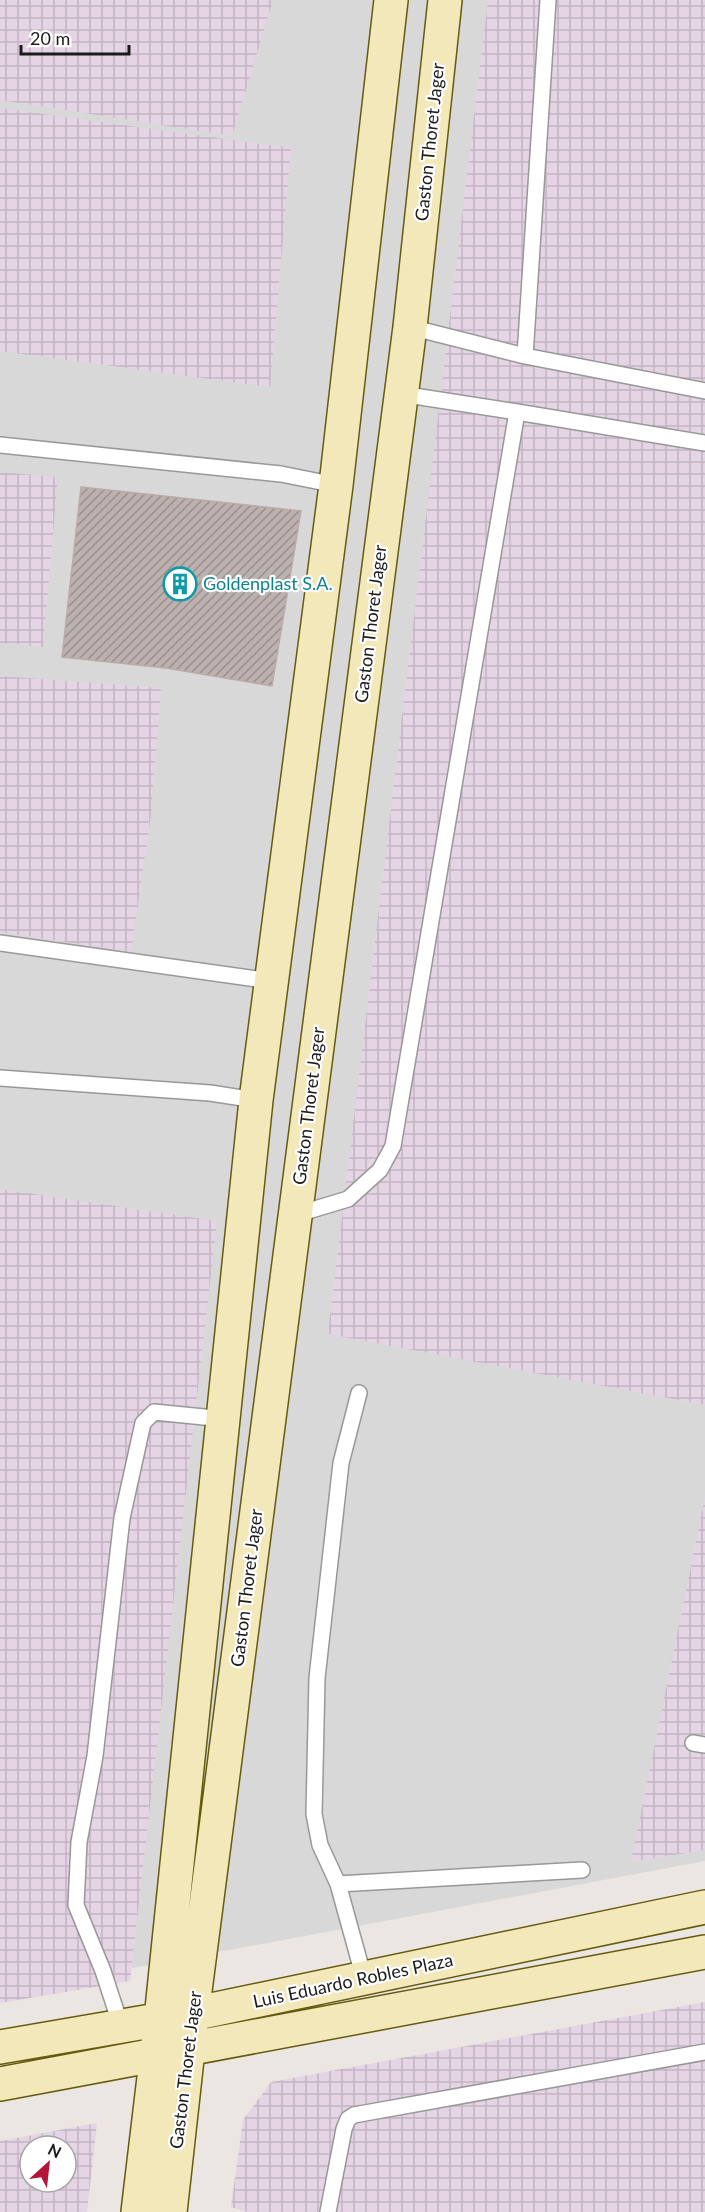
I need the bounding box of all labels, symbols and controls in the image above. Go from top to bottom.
scale bar [21,18,129,56]
text: 20 m [30,27,70,49]
street label: Gaston Thoret Jager [410,61,448,222]
street label: Gaston Thoret Jager [349,543,391,704]
building icon: Goldenplast S.A. [162,566,198,602]
place label: Goldenplast S.A. [203,572,333,594]
street label: Gaston Thoret Jager [287,1025,329,1186]
street label: Gaston Thoret Jager [225,1507,267,1668]
street label: Luis Eduardo Robles Plaza [251,1948,455,2012]
street label: Gaston Thoret Jager [164,1989,206,2150]
north arrow [18,2134,78,2194]
text: N [45,2139,65,2161]

